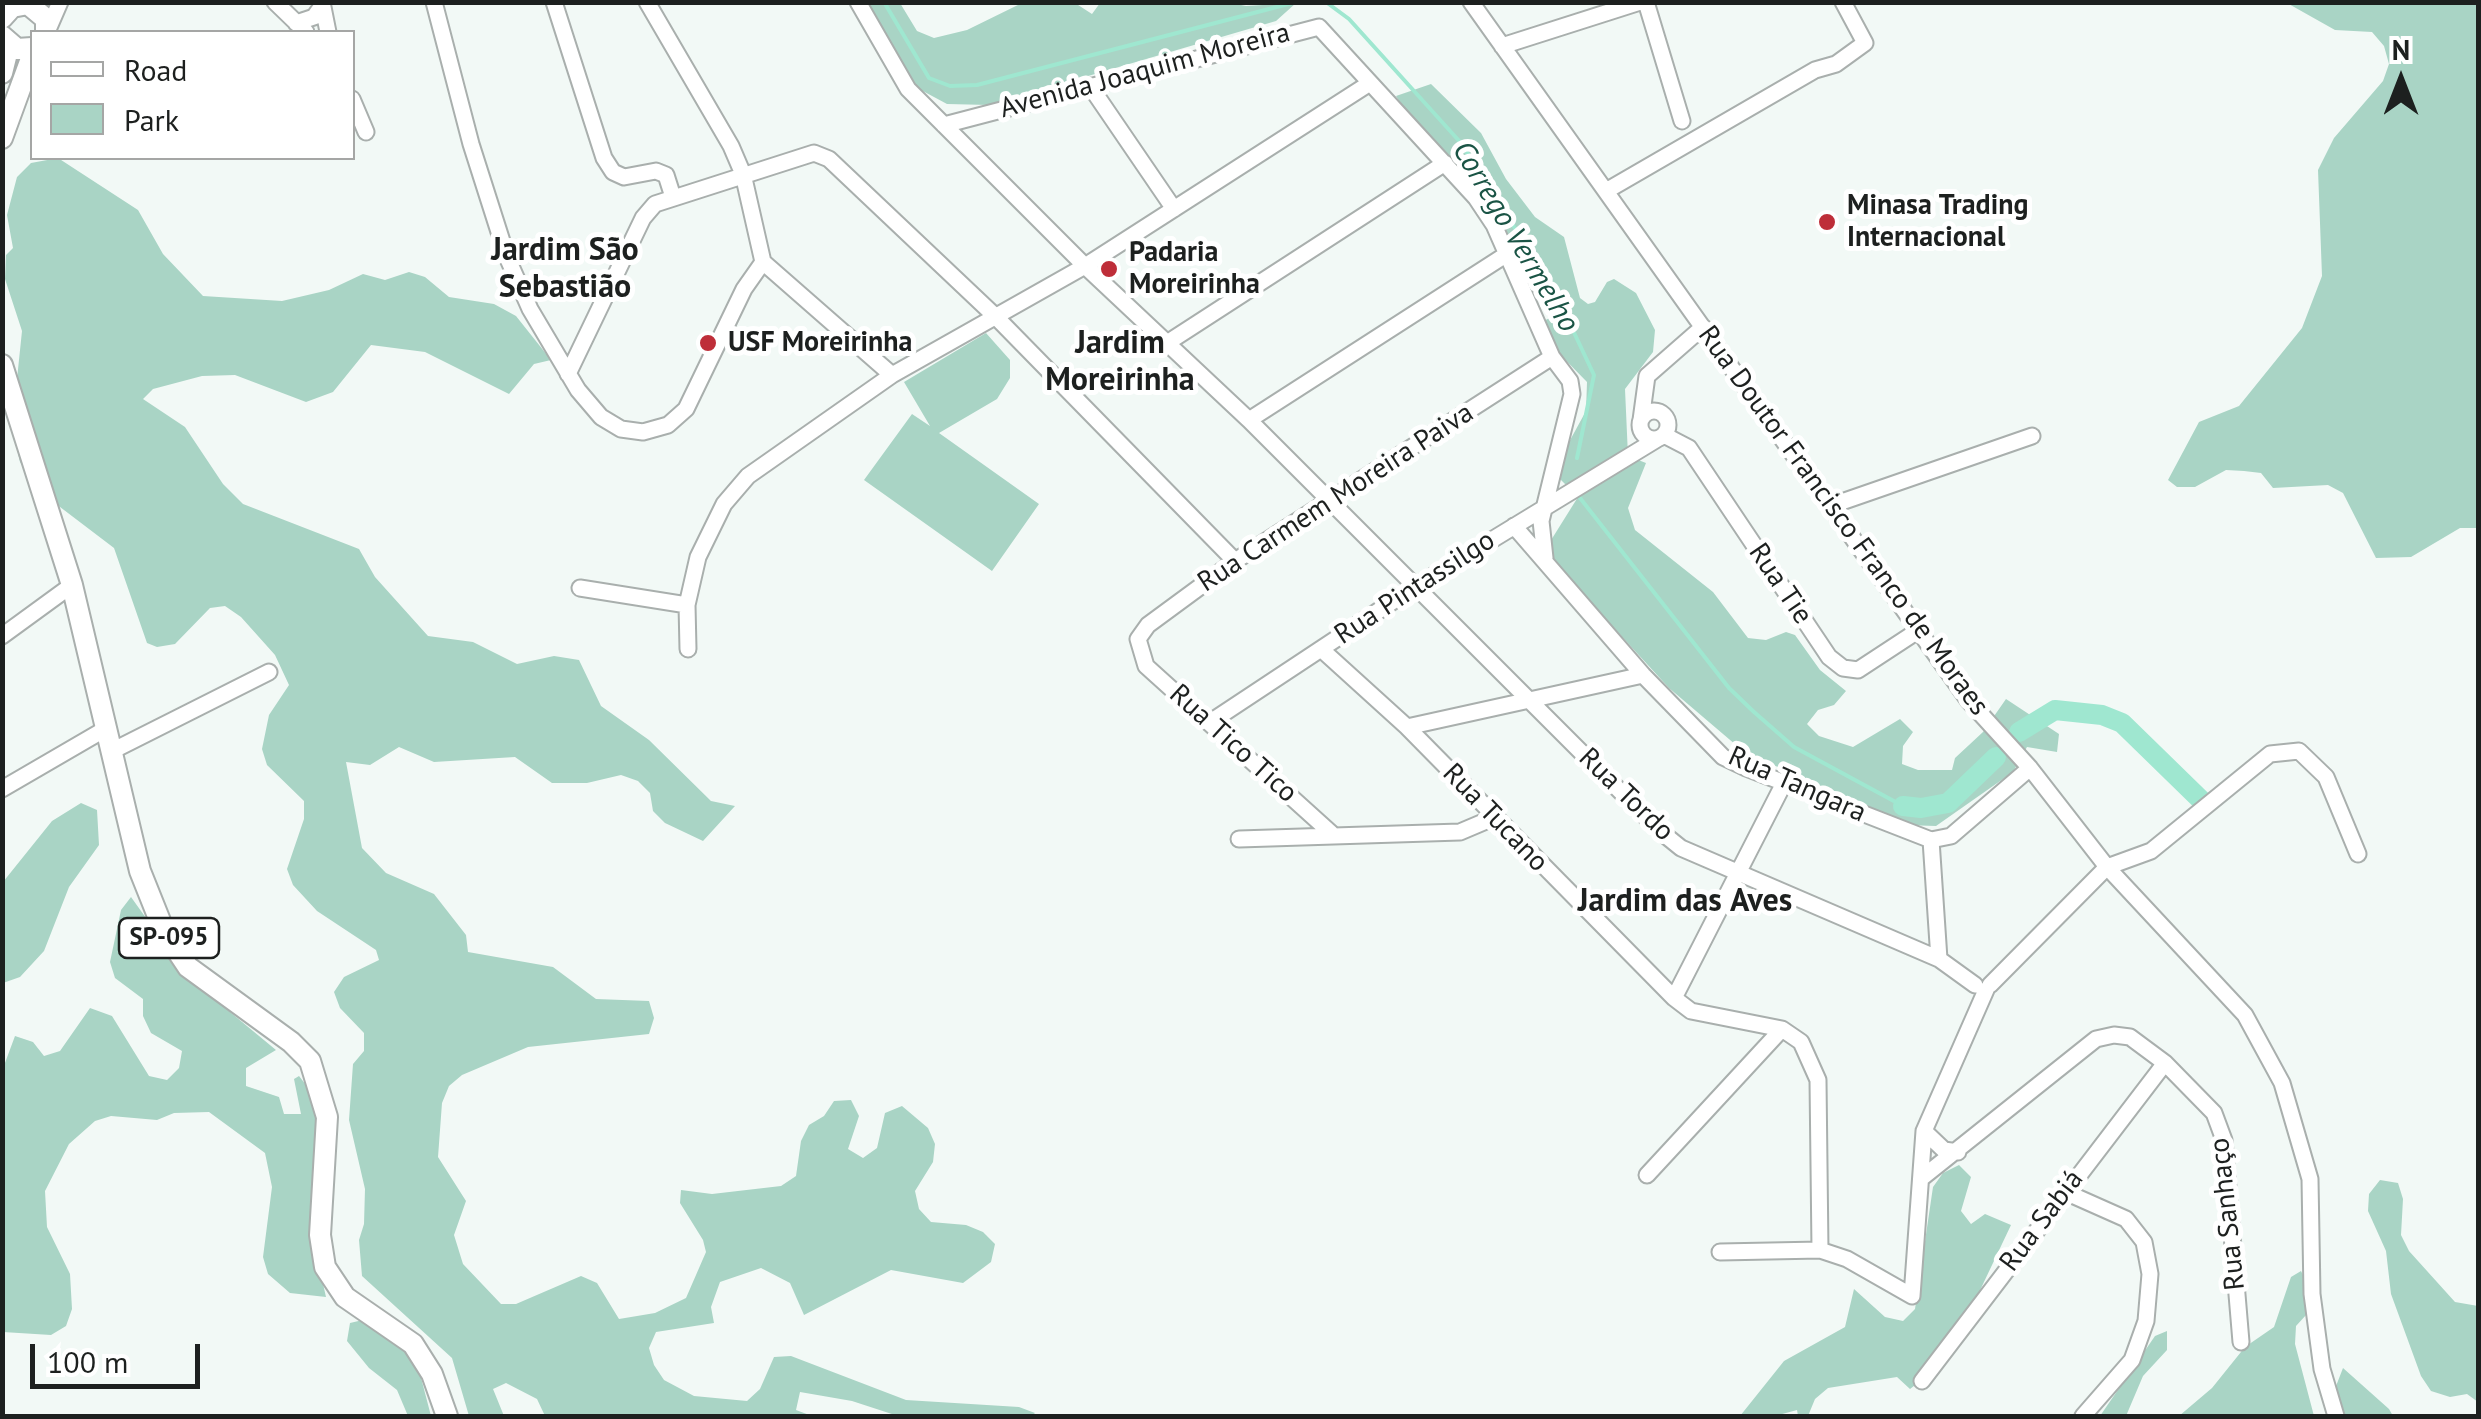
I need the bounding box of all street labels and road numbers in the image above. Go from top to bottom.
street label: Avenida Joaquim Moreira [996,16,1294,126]
street label: Rua Doutor Francisco Franco de Moraes [1690,320,1996,722]
street label: Rua Carmem Moreira Paiva [1192,396,1480,600]
street label: Rua Pintassilgo [1329,524,1501,652]
street label: Rua Tie [1741,537,1819,631]
street label: Rua Tico Tico [1162,678,1304,810]
street label: Rua Tangara [1723,740,1871,830]
street label: Rua Tordo [1571,741,1681,849]
street label: Rua Tucano [1435,757,1555,879]
road number: SP-095 [119,918,219,958]
street label: Rua Sanhaço [2203,1136,2253,1292]
street label: Rua Sabiá [1993,1164,2091,1278]

